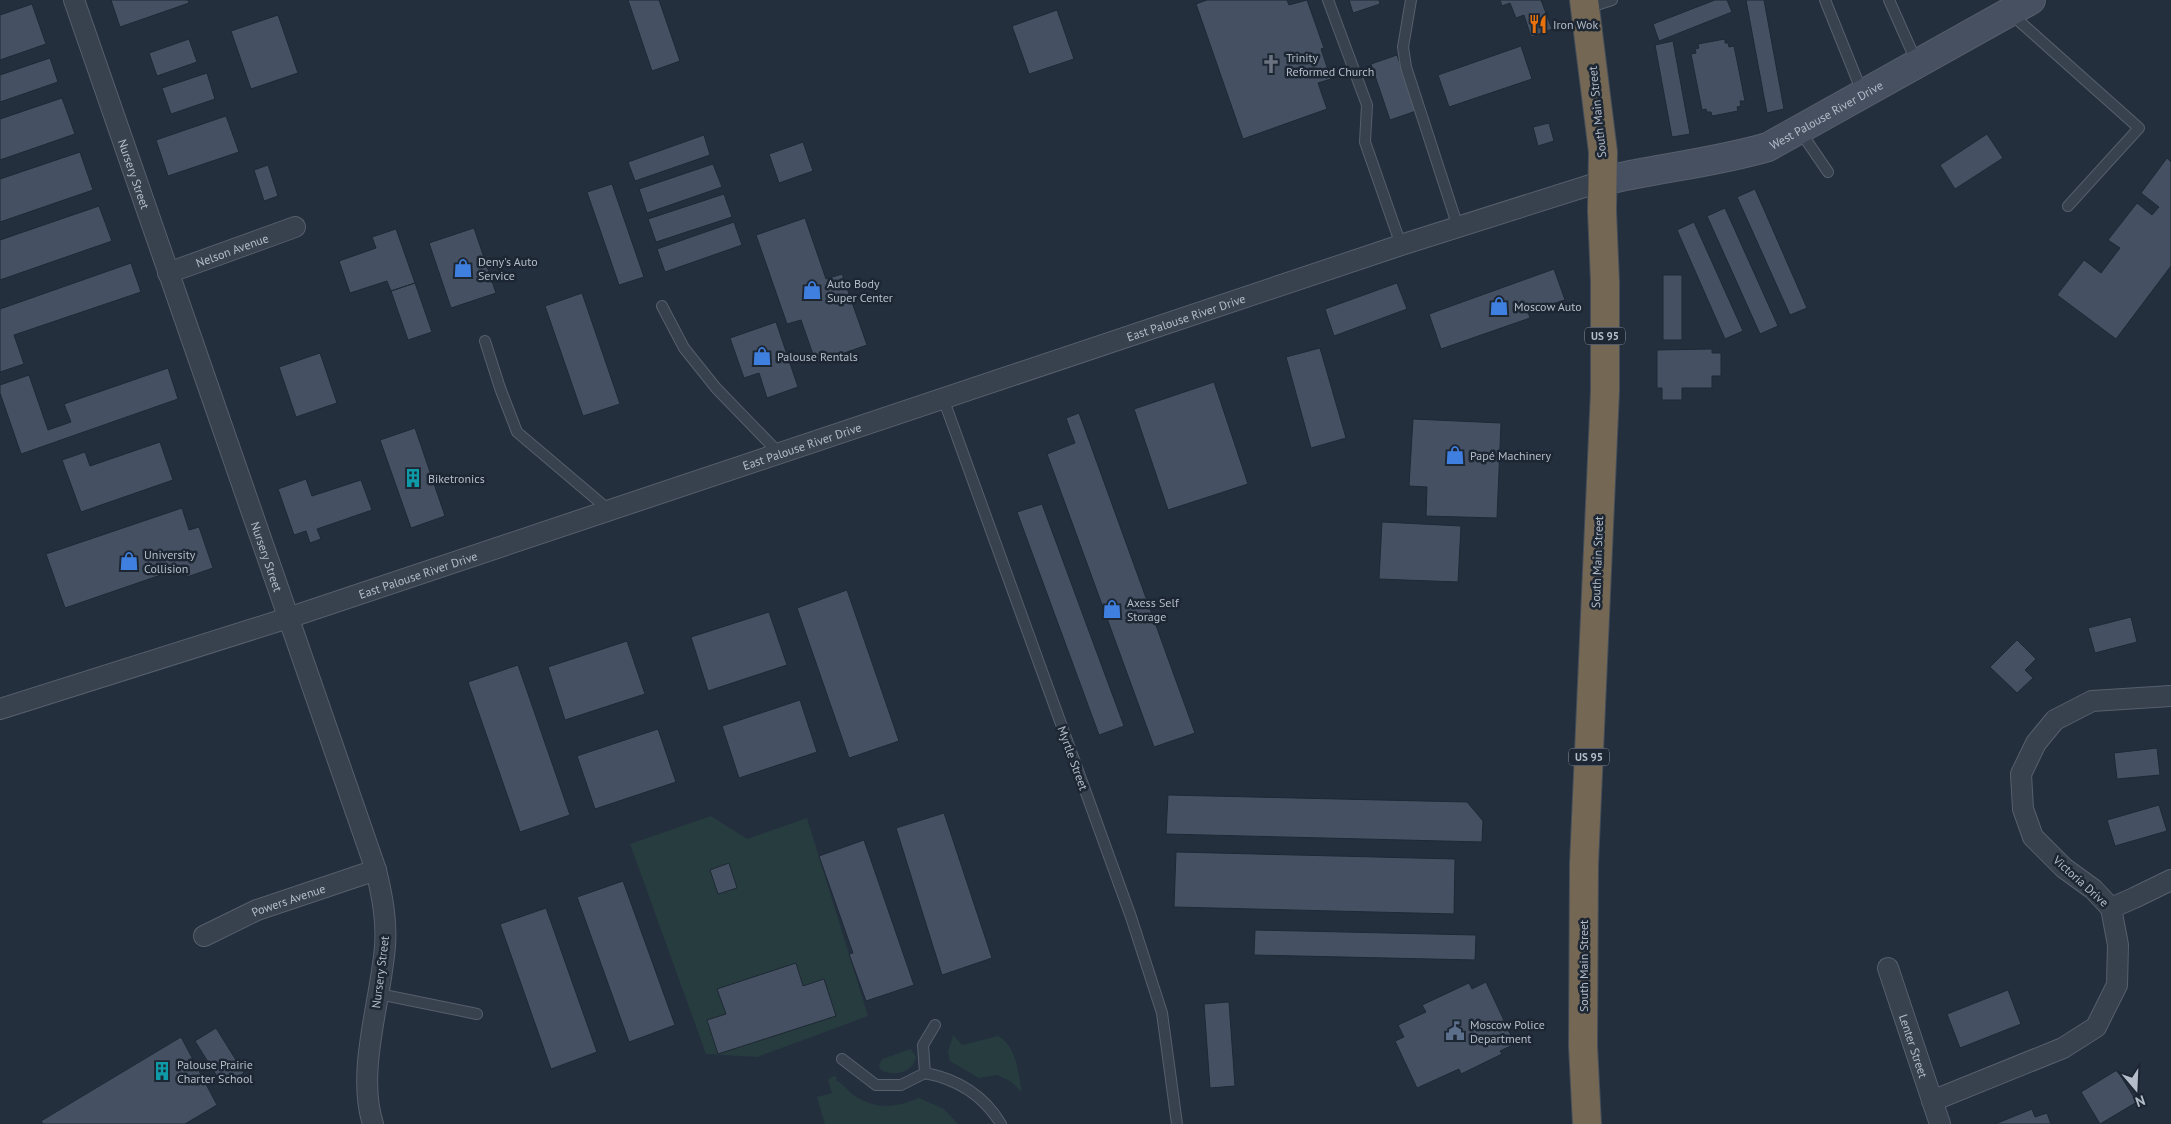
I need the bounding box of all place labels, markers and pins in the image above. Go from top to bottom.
restaurant icon: Iron Wok [1527,13,1549,35]
place label: Iron Wok [1553,17,1598,32]
place label: Trinity Reformed Church [1286,50,1374,79]
church icon: Trinity Reformed Church [1260,53,1282,75]
place label: Deny's Auto Service [478,254,538,283]
shop icon: Deny's Auto Service [452,257,474,279]
place label: Auto Body Super Center [827,276,893,305]
shop icon: Auto Body Super Center [801,279,823,301]
shop icon: Moscow Auto [1488,295,1510,317]
place label: Moscow Auto [1514,299,1582,314]
shop icon: Palouse Rentals [751,345,773,367]
place label: Palouse Rentals [777,349,858,364]
shop icon: Papé Machinery [1444,444,1466,466]
place label: Papé Machinery [1470,448,1551,463]
building icon: Biketronics [402,467,424,489]
place label: Biketronics [428,471,485,486]
place label: University Collision [144,547,196,576]
shop icon: University Collision [118,550,140,572]
place label: Axess Self Storage [1127,595,1180,624]
shop icon: Axess Self Storage [1101,598,1123,620]
place label: Moscow Police Department [1470,1017,1545,1046]
public building icon: Moscow Police Department [1444,1020,1466,1042]
place label: Palouse Prairie Charter School [177,1057,253,1086]
building icon: Palouse Prairie Charter School [151,1060,173,1082]

